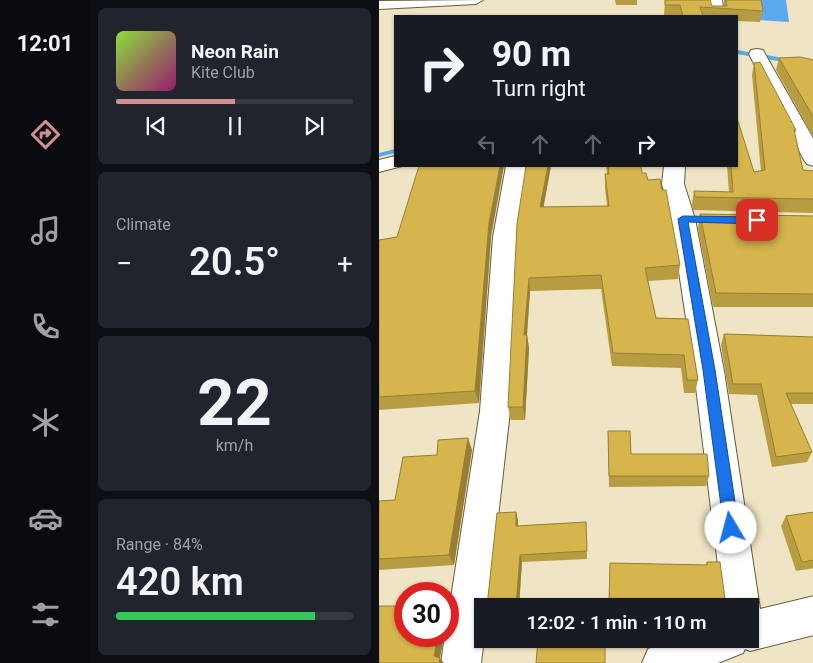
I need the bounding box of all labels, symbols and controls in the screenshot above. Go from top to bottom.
text: 12:01 [17,31,73,56]
text: 90 m [492,34,571,75]
icon: right [409,35,474,100]
text: Neon Rain [191,40,279,63]
text: Kite Club [191,63,255,82]
text: Turn right [492,76,586,101]
icon: previous [142,112,170,140]
icon: pause [221,112,249,140]
icon: next [300,112,328,140]
icon: directions [28,117,63,152]
icon: left [473,130,501,158]
icon: ahead [526,130,554,158]
icon: ahead [579,130,607,158]
icon: right [632,130,660,158]
pin [736,199,778,241]
icon: arrive [743,206,771,234]
icon: music [28,213,63,248]
text: Climate [116,215,171,234]
text: 20.5° [189,240,280,284]
text: − [116,247,132,280]
text: + [337,247,353,280]
icon: phone [28,309,63,344]
text: 22 [197,365,272,441]
icon: climate [28,405,63,440]
text: km/h [216,436,253,455]
icon: car [28,501,63,536]
position arrow [704,501,756,553]
text: Range · 84% [116,535,203,554]
text: 420 km [116,560,244,604]
speed limit sign: 30 [394,582,459,647]
icon: filters [28,597,63,632]
text: 12:02 · 1 min · 110 m [526,611,707,634]

